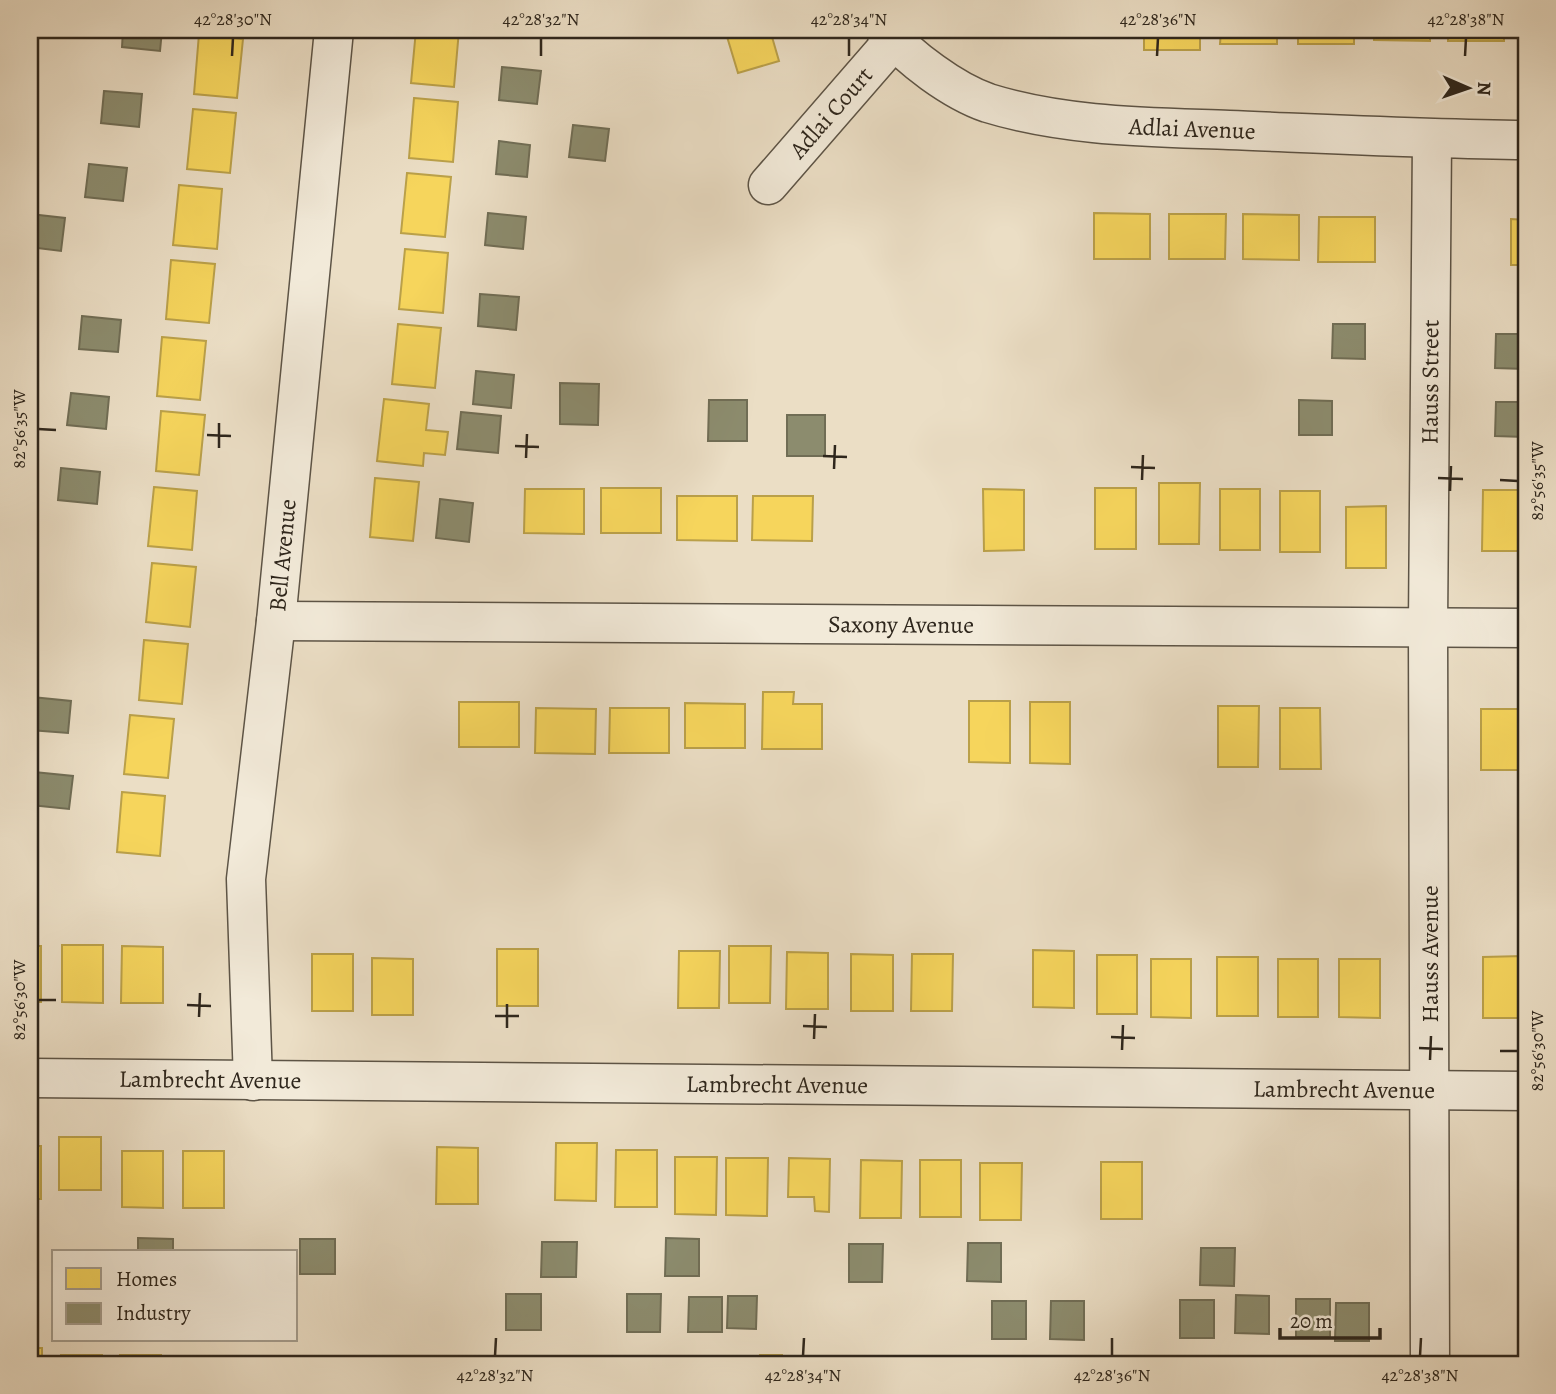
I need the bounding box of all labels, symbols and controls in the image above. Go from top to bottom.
text: 42°28'30"N [194,7,272,31]
text: 42°28'32"N [503,7,580,31]
text: 42°28'34"N [811,7,887,31]
text: 42°28'36"N [1120,7,1196,31]
text: 42°28'38"N [1427,7,1505,31]
north arrow [1434,52,1504,122]
street label: Adlai Court [782,60,880,166]
text: N [1471,81,1497,96]
street label: Adlai Avenue [1127,110,1256,147]
street label: Hauss Street [1413,319,1447,445]
text: 82°56'35"W [7,389,31,469]
text: 82°56'35"W [1525,441,1549,521]
street label: Bell Avenue [261,497,304,613]
street label: Saxony Avenue [828,608,974,641]
street label: Hauss Avenue [1414,885,1446,1023]
text: 82°56'30"W [7,959,31,1041]
text: 82°56'30"W [1525,1010,1549,1092]
street label: Lambrecht Avenue [119,1063,301,1096]
street label: Lambrecht Avenue [686,1068,868,1101]
street label: Lambrecht Avenue [1253,1073,1435,1106]
legend [52,1250,298,1342]
text: Homes [116,1265,177,1293]
scale bar [1280,1296,1379,1340]
text: Industry [116,1299,191,1327]
text: 20 m [1290,1307,1333,1335]
text: 42°28'32"N [457,1363,534,1387]
text: 42°28'34"N [765,1363,841,1387]
text: 42°28'36"N [1074,1363,1150,1387]
text: 42°28'38"N [1381,1363,1459,1387]

